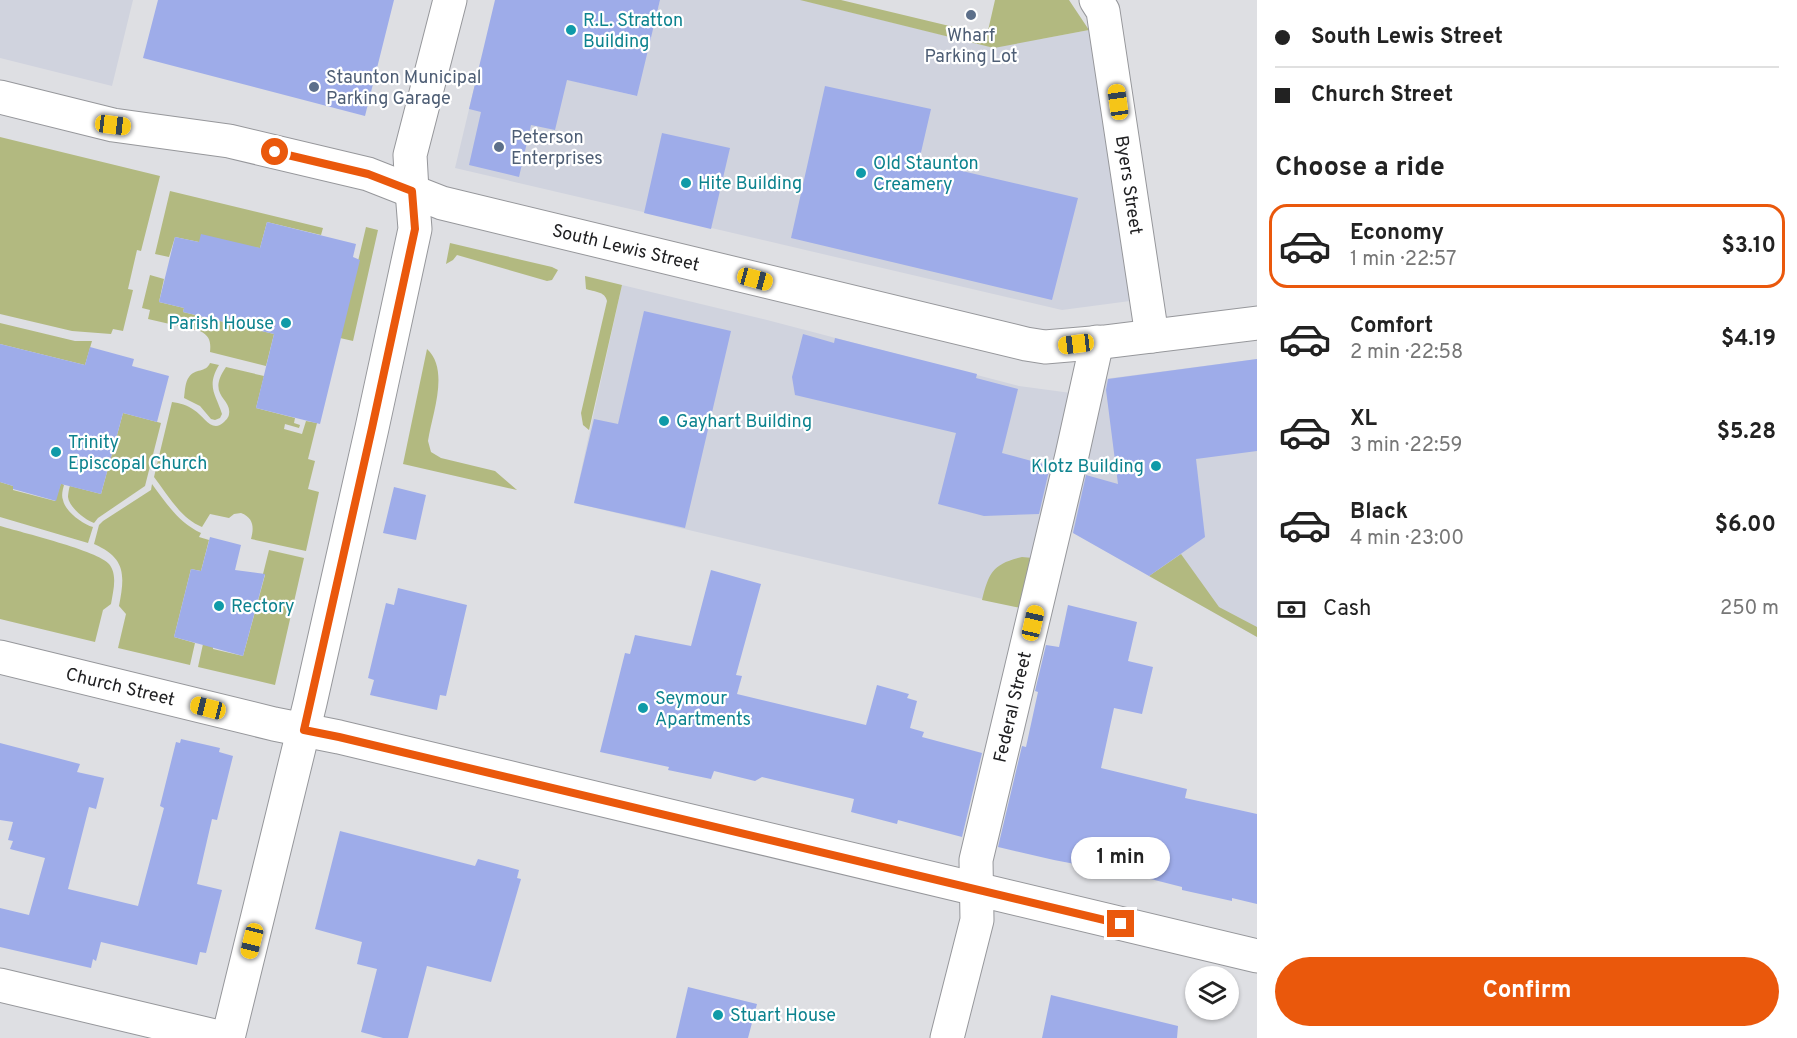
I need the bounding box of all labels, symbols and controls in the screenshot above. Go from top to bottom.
marker: Wharf Parking Lot [964,8,978,22]
place label: R.L. Stratton Building [583,10,683,54]
marker: R.L. Stratton Building [564,23,578,37]
text: South Lewis Street [1311,24,1503,51]
place label: Wharf Parking Lot [924,25,1018,69]
place label: Staunton Municipal Parking Garage [326,67,481,111]
marker: Staunton Municipal Parking Garage [307,80,321,94]
text: Church Street [1311,82,1453,109]
car [1107,83,1129,121]
car [94,114,132,136]
place label: Peterson Enterprises [511,127,603,171]
street label: Byers Street [1109,134,1147,236]
route start [261,138,288,165]
marker: Peterson Enterprises [492,140,506,154]
text: Choose a ride [1275,151,1445,185]
place label: Old Staunton Creamery [873,153,979,197]
marker: Old Staunton Creamery [854,166,868,180]
place label: Hite Building [698,173,802,196]
marker: Hite Building [679,176,693,190]
icon: car [1278,219,1332,273]
street label: South Lewis Street [550,220,702,278]
text: Economy [1350,220,1444,247]
text: $3.10 [1721,233,1776,260]
text: 1 min · 22:57 [1350,247,1456,273]
car [735,266,775,292]
icon: car [1278,312,1332,366]
place label: Parish House [168,313,274,336]
text: Comfort [1350,313,1433,340]
marker: Parish House [279,316,293,330]
text: $4.19 [1721,326,1776,353]
car [1057,333,1095,355]
text: 2 min · 22:58 [1350,340,1463,366]
icon: car [1278,405,1332,459]
text: XL [1350,406,1377,433]
place label: Gayhart Building [676,411,812,434]
marker: Gayhart Building [657,414,671,428]
text: $5.28 [1717,419,1776,446]
place label: Trinity Episcopal Church [68,432,207,476]
text: 3 min · 22:59 [1350,433,1463,459]
marker: Trinity Episcopal Church [49,445,63,459]
place label: Klotz Building [1031,456,1144,479]
marker: Klotz Building [1149,459,1163,473]
icon: car [1278,498,1332,552]
text: Black [1350,499,1408,526]
text: $6.00 [1715,512,1776,539]
text: 4 min · 23:00 [1350,526,1464,552]
icon: cash [1275,593,1308,626]
place label: Rectory [231,596,295,619]
text: Cash [1323,596,1372,623]
text: 250 m [1720,596,1779,622]
marker: Rectory [212,599,226,613]
car [1020,603,1046,643]
street label: Federal Street [989,650,1038,765]
street label: Church Street [63,663,177,712]
place label: Seymour Apartments [655,688,751,732]
car [188,695,228,721]
marker: Seymour Apartments [636,701,650,715]
callout: 1 min [1072,837,1170,879]
text: 1 min [1096,845,1145,871]
route end [1107,910,1134,937]
car [239,921,265,961]
button: Confirm [1275,957,1779,1026]
map controls [1185,966,1239,1020]
button: layers [1185,966,1239,1020]
place label: Stuart House [730,1005,836,1028]
marker: Stuart House [711,1008,725,1022]

